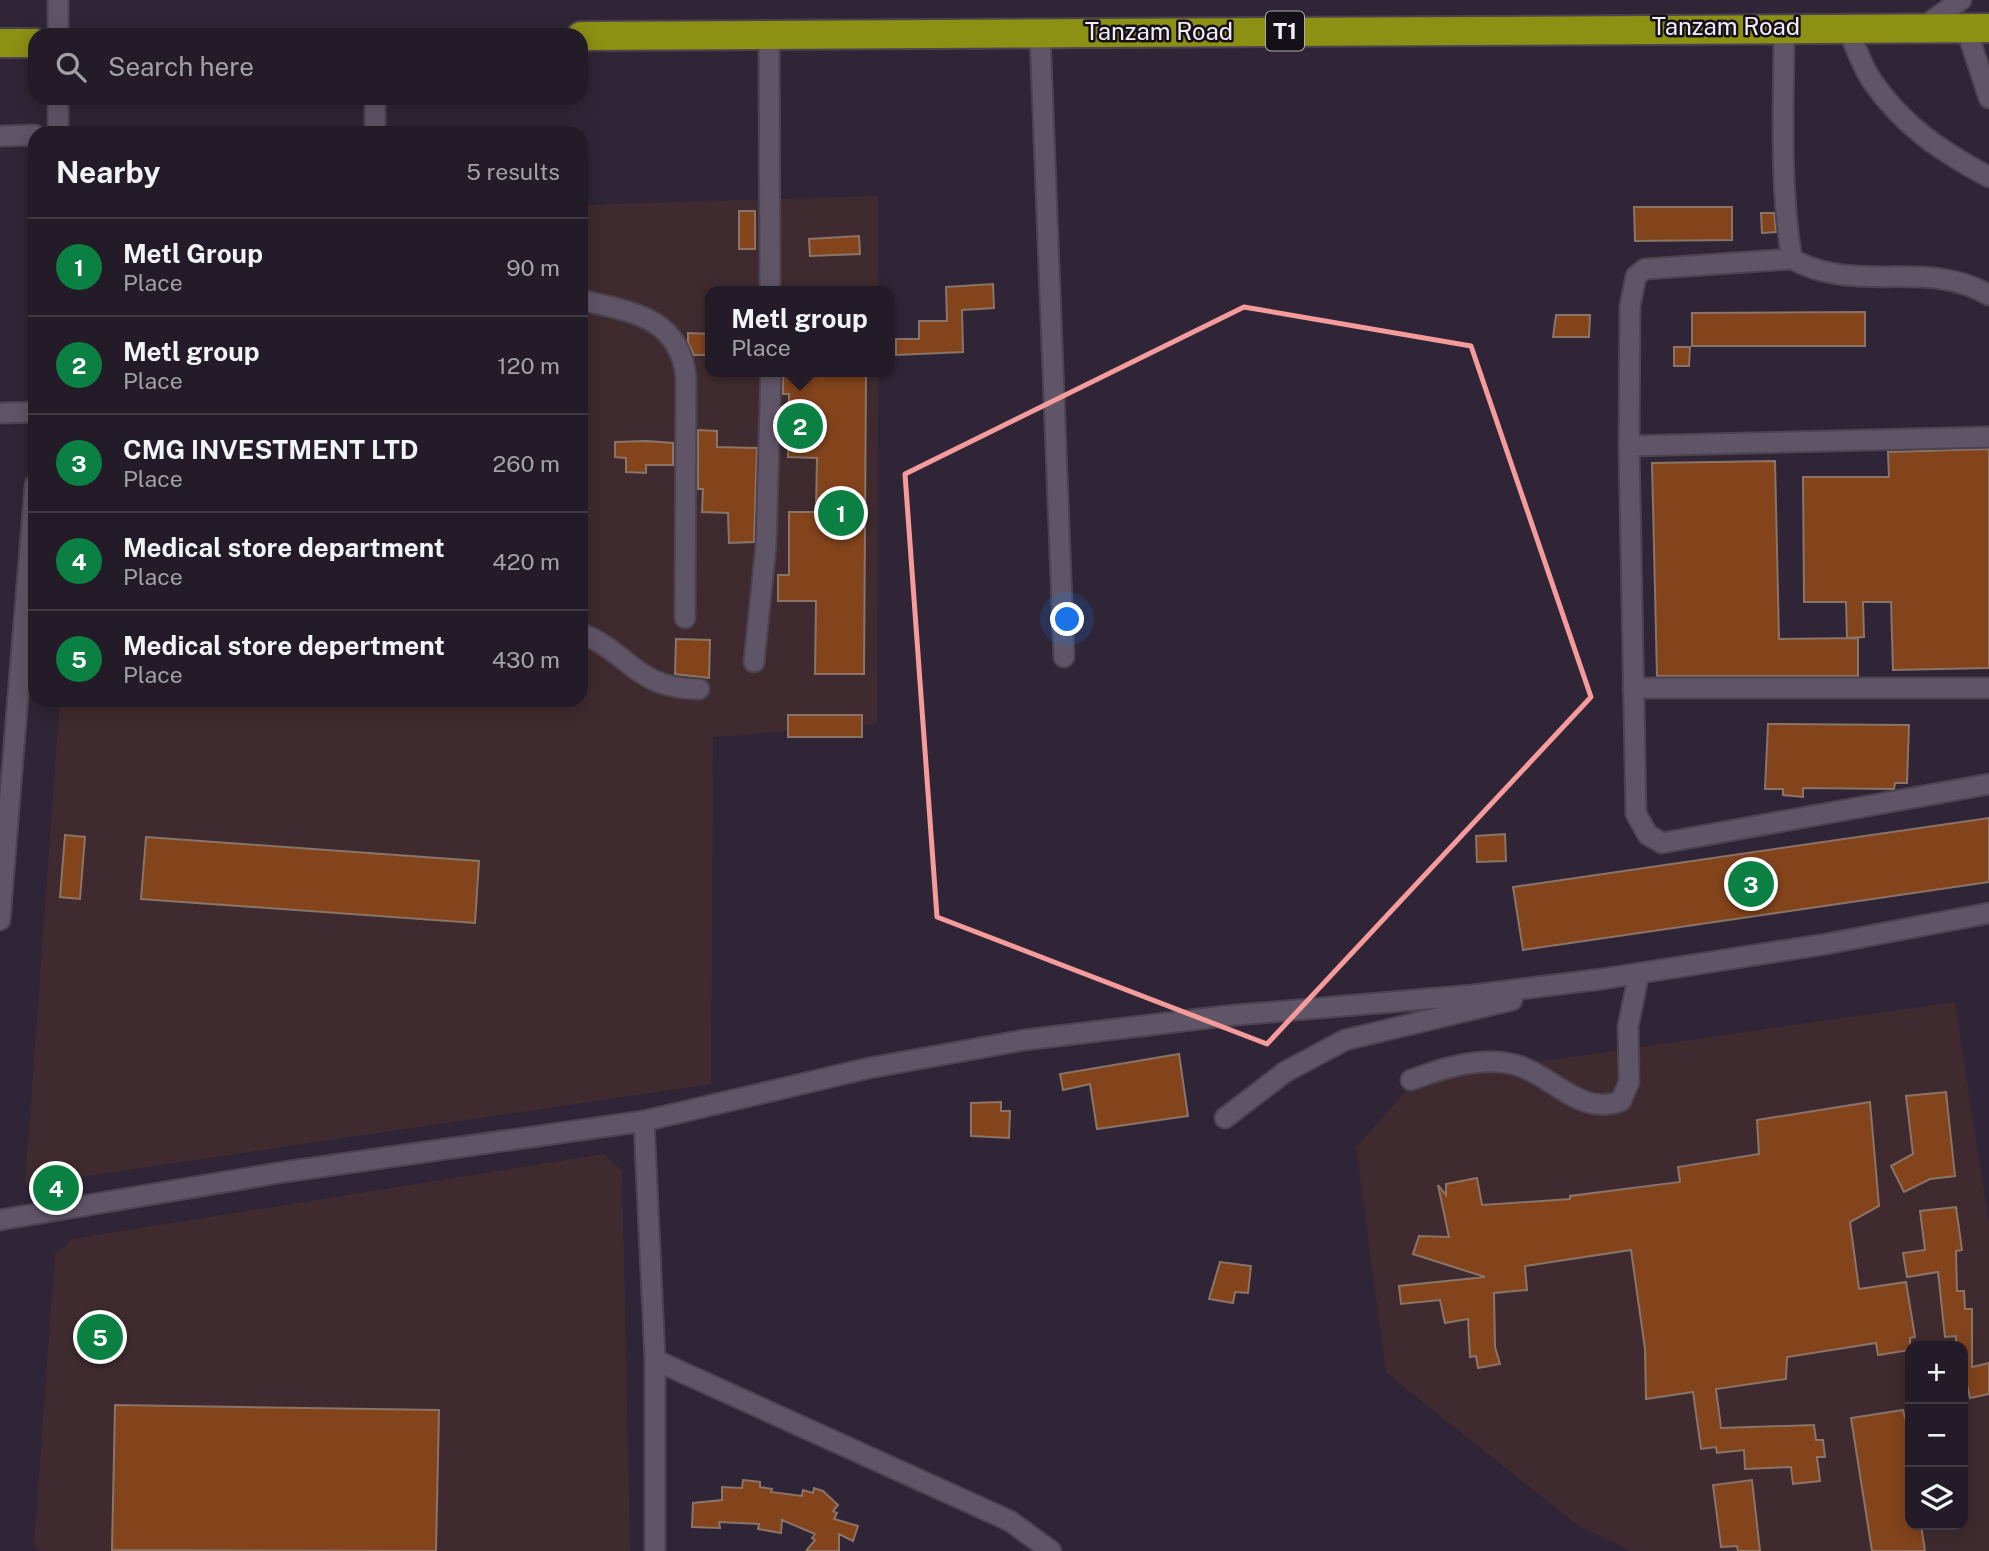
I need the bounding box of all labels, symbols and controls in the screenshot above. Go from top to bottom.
road number: T1 [1266,12,1304,50]
street label: Tanzam Road [1652,12,1800,40]
street label: Tanzam Road [1085,17,1233,45]
search box [28,28,588,105]
icon: search [52,48,90,86]
text: Search here [108,51,254,82]
text: Nearby [56,154,160,190]
text: 5 results [466,158,560,185]
text: Metl Group [123,238,263,269]
text: 1 [74,254,84,281]
text: 90 m [506,254,560,281]
text: Place [123,269,183,296]
popup [705,286,894,377]
text: Metl group [731,303,868,334]
text: Place [731,334,791,361]
text: Metl group [123,336,260,367]
text: 2 [72,352,86,379]
text: 120 m [497,352,560,379]
text: Place [123,367,183,394]
pin: 2 [777,400,823,452]
text: CMG INVESTMENT LTD [123,434,418,465]
text: 3 [71,450,87,477]
text: 260 m [493,450,560,477]
text: Place [123,465,183,492]
pin: 1 [818,487,864,539]
text: Medical store department [123,532,445,563]
text: 4 [71,548,87,575]
text: 420 m [492,548,560,575]
text: Place [123,563,183,590]
your location [1050,602,1084,636]
text: Medical store depertment [123,630,445,661]
text: 5 [71,646,87,673]
text: 430 m [492,646,560,673]
text: Place [123,661,183,688]
pin: 3 [1728,858,1774,910]
pin: 4 [33,1162,79,1214]
pin: 5 [77,1311,123,1363]
map controls [1905,1341,1968,1530]
button: + [1905,1341,1968,1404]
button: − [1905,1404,1968,1467]
button: layers [1905,1467,1968,1530]

